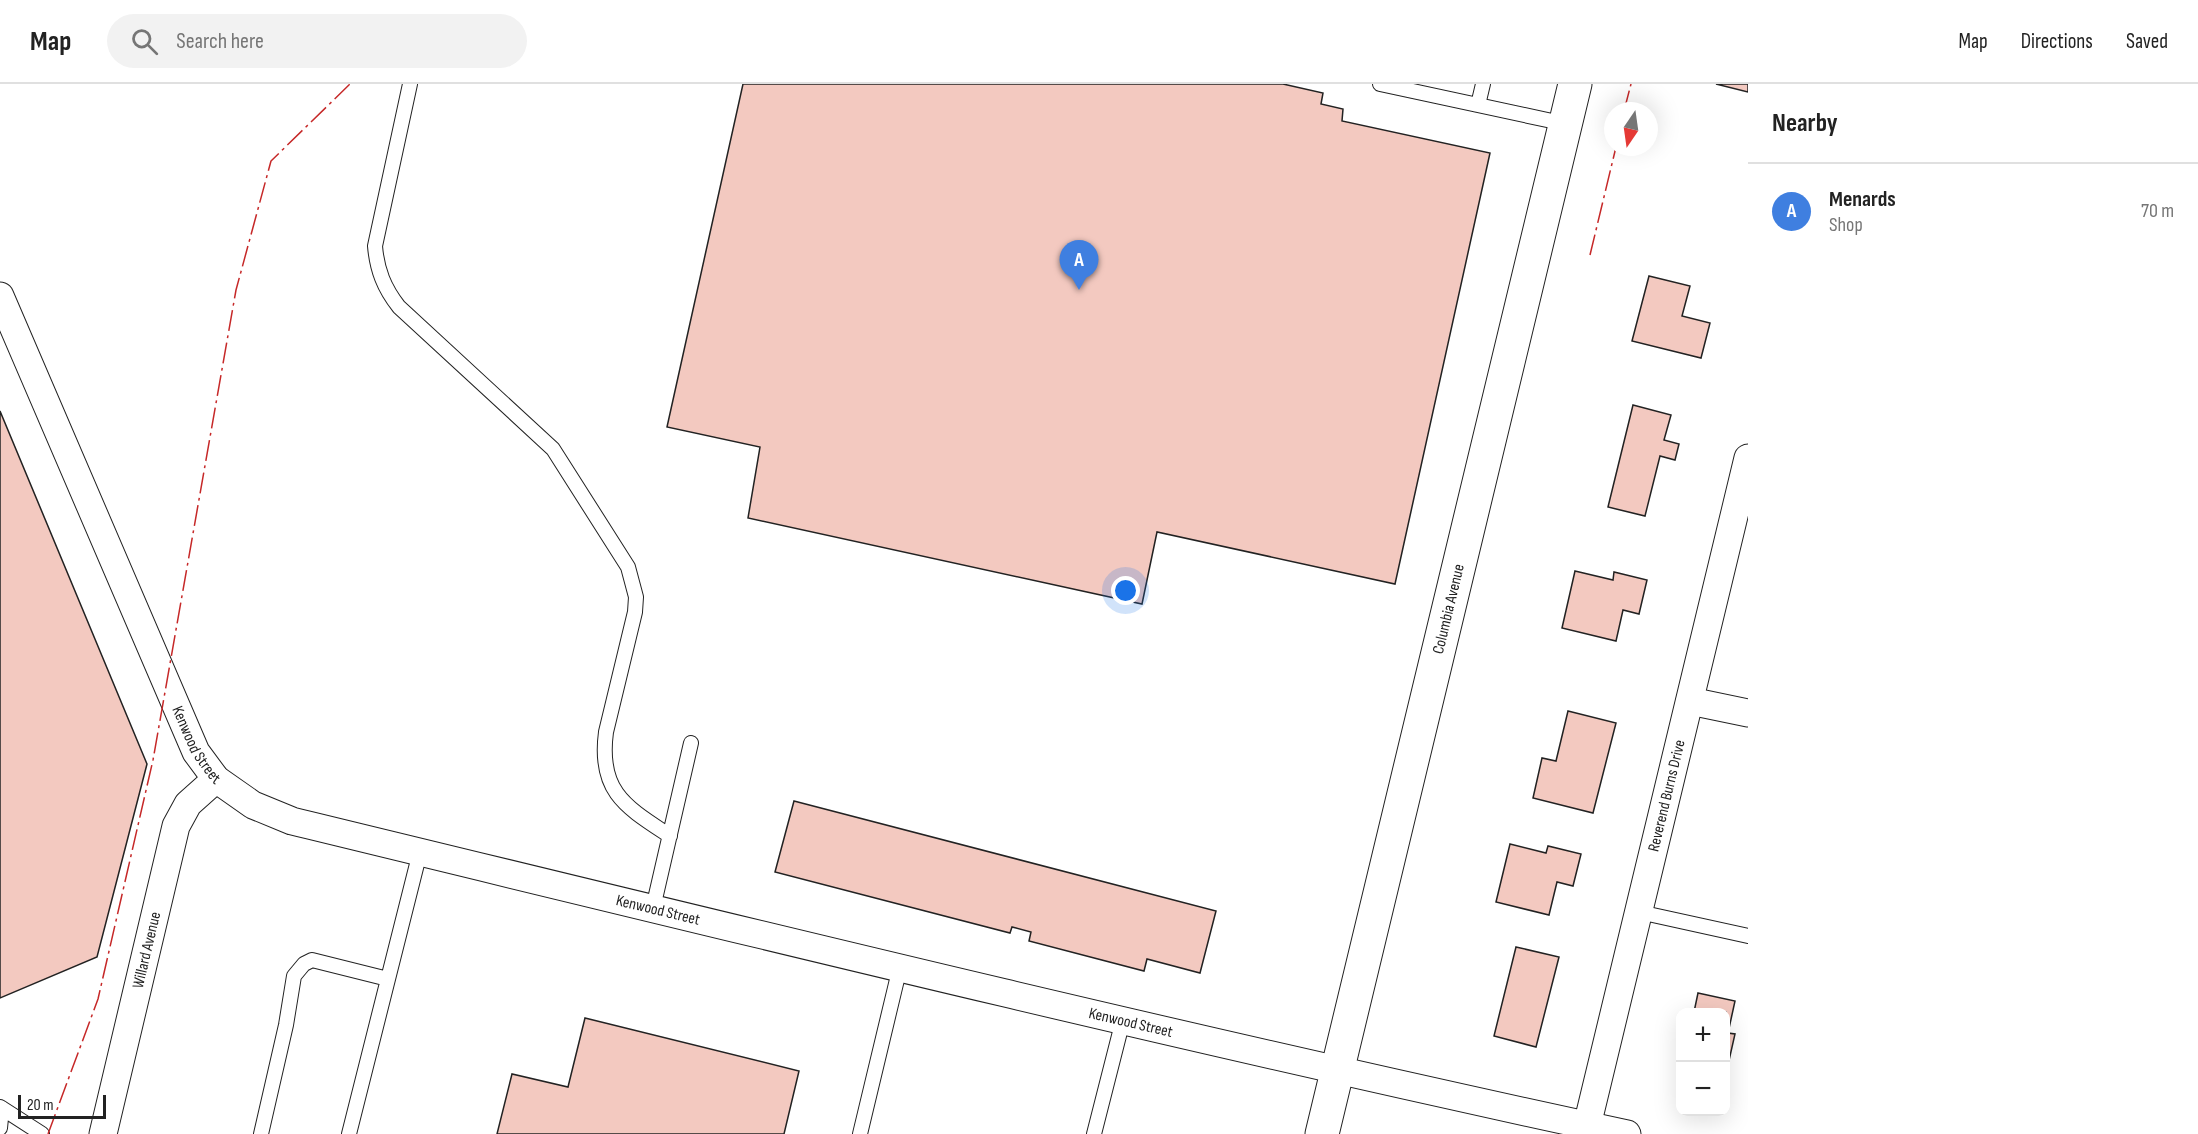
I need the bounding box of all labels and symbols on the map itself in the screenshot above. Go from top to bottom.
north arrow [1604,102,1658,156]
pin: A [1060,240,1098,290]
street label: Columbia Avenue [1429,562,1468,656]
your location [1111,576,1140,605]
street label: Kenwood Street [168,703,224,788]
street label: Reverend Burns Drive [1644,738,1689,854]
street label: Kenwood Street [614,891,702,929]
street label: Willard Avenue [128,910,165,990]
street label: Kenwood Street [1087,1004,1175,1042]
scale bar [18,1092,106,1120]

